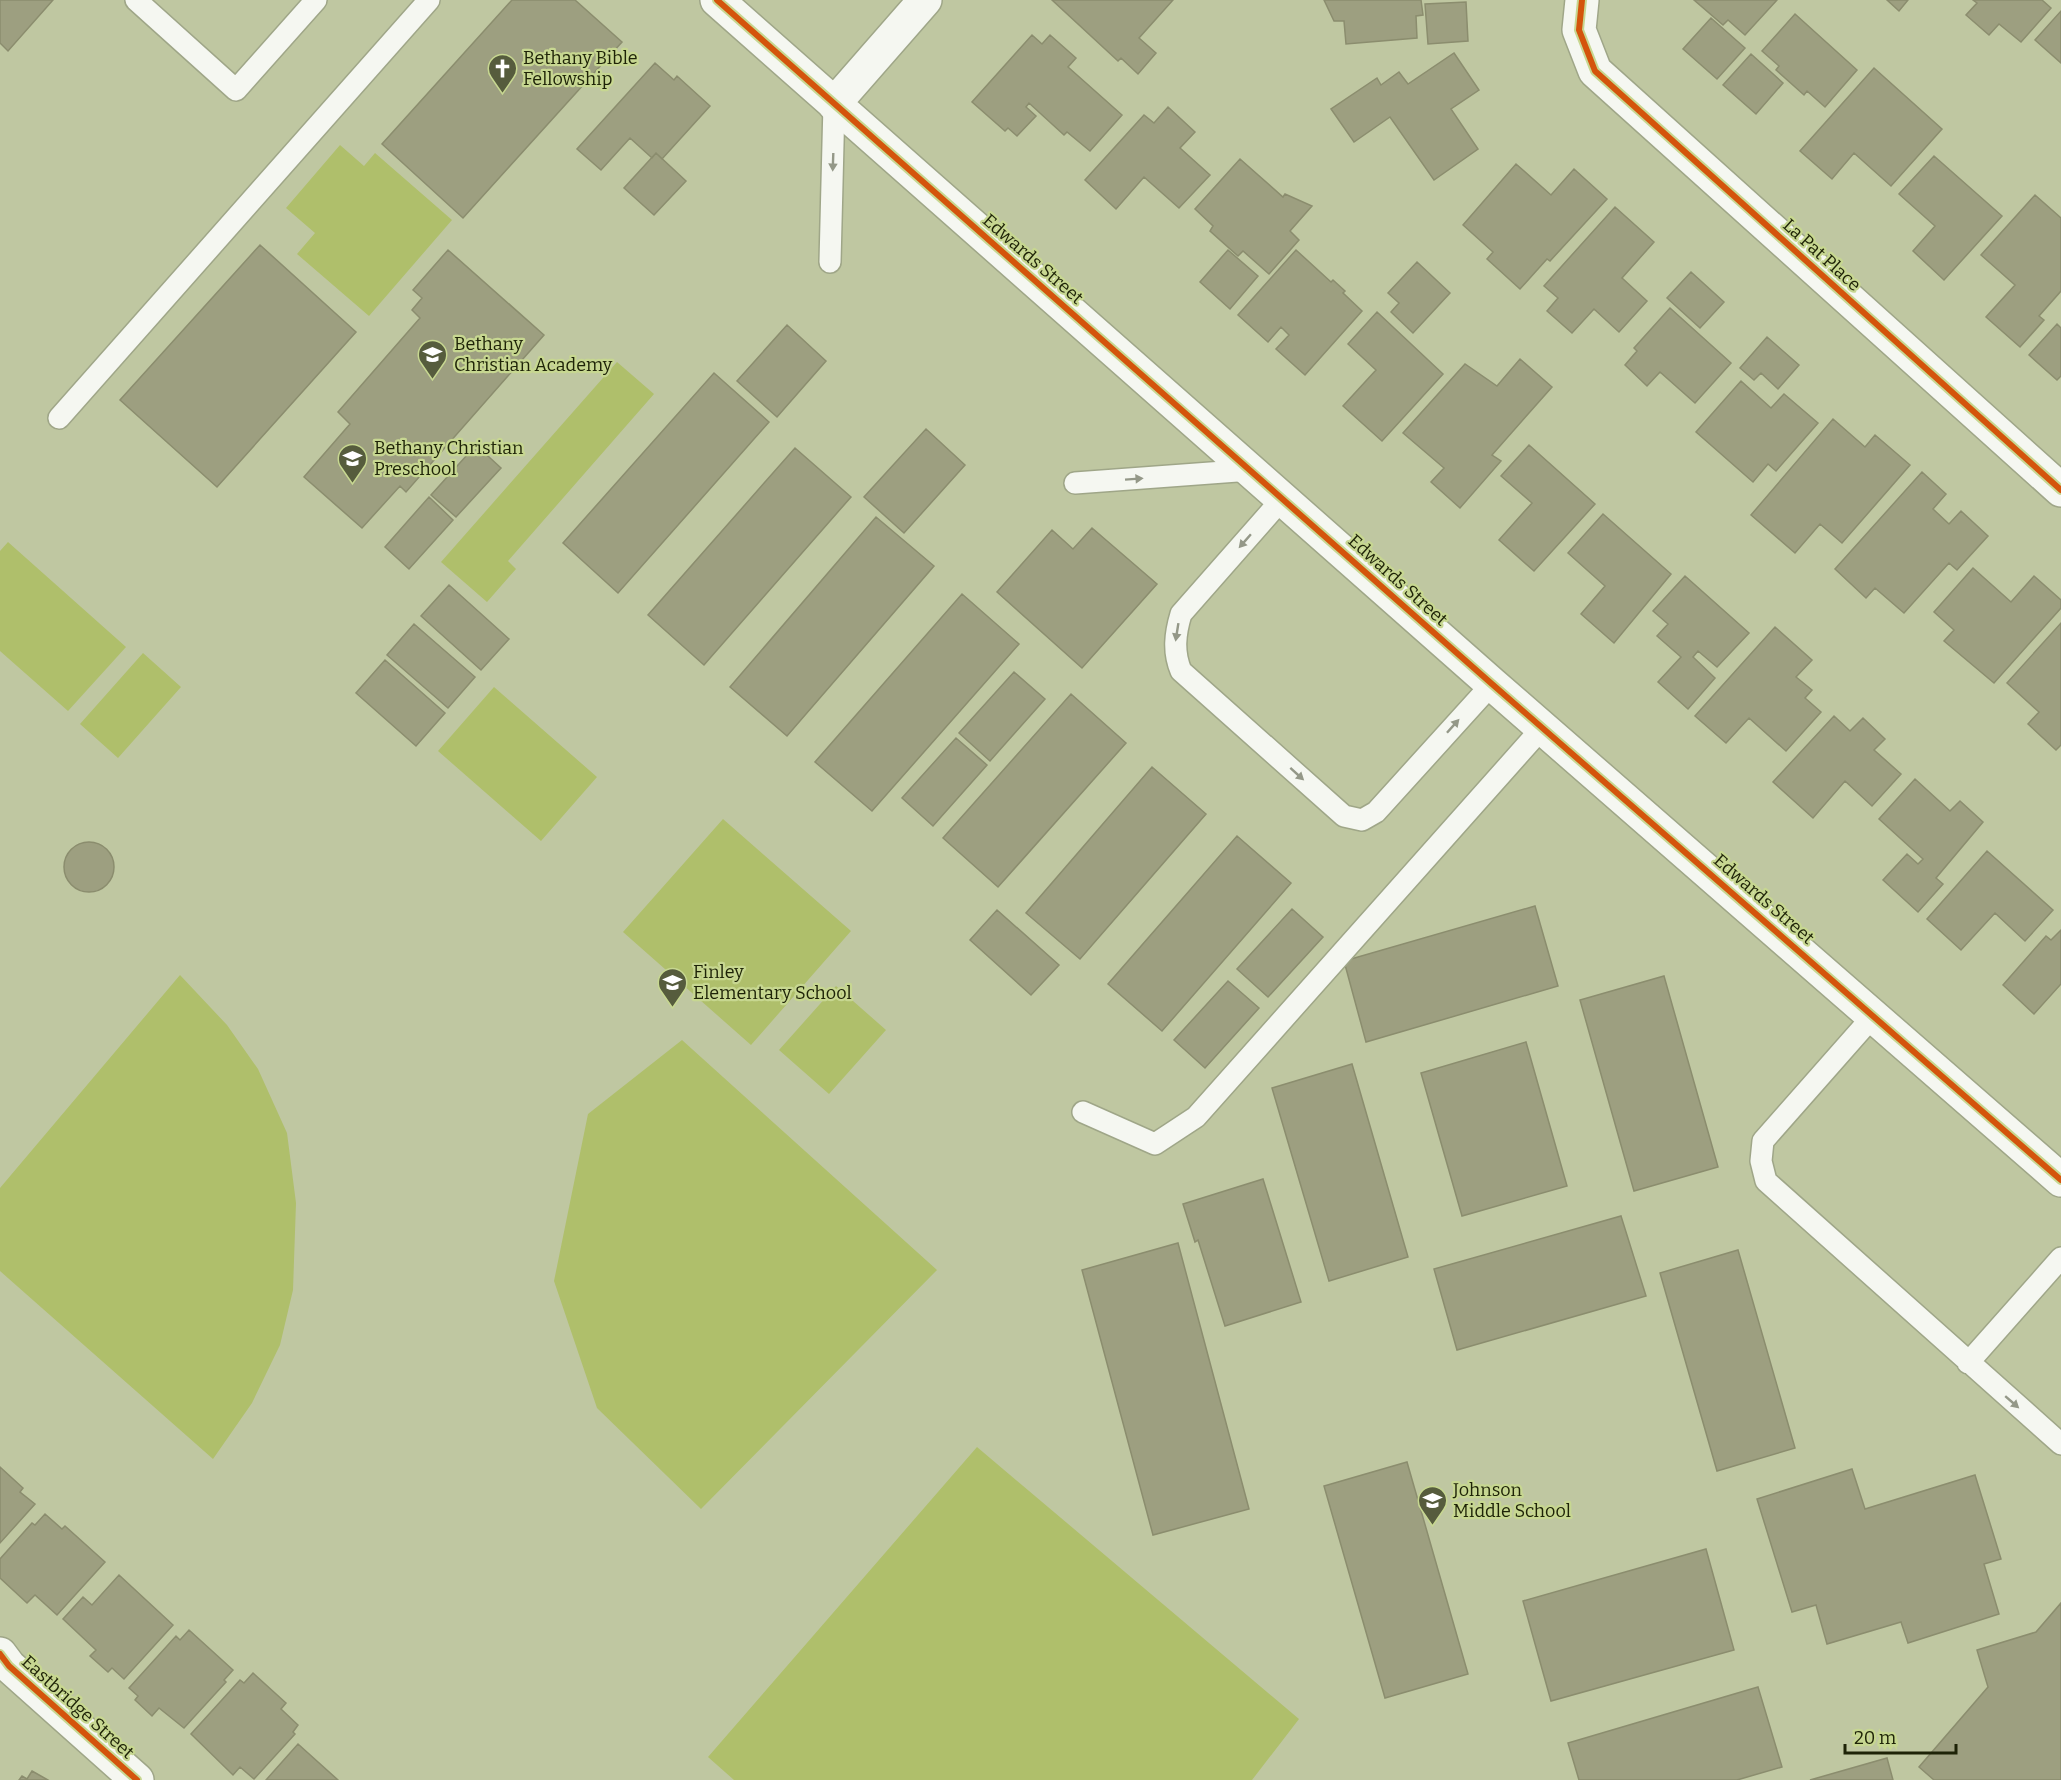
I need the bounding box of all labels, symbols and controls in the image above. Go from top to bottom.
place label: Bethany Bible Fellowship [523,47,638,90]
church icon: Bethany Bible Fellowship [486,52,518,94]
one-way arrow [828,153,837,172]
street label: Edwards Street [978,209,1088,309]
street label: La Pat Place [1778,214,1866,296]
place label: Bethany Christian Academy [454,333,613,376]
school or university icon: Bethany Christian Academy [417,338,449,380]
place label: Bethany Christian Preschool [374,437,524,480]
school or university icon: Bethany Christian Preschool [337,442,369,484]
one-way arrow [1124,474,1143,484]
street label: Edwards Street [1344,530,1453,631]
one-way arrow [1239,533,1252,548]
one-way arrow [1173,623,1182,642]
one-way arrow [1446,719,1460,734]
one-way arrow [1289,767,1304,781]
street label: Edwards Street [1709,849,1819,949]
place label: Finley Elementary School [693,961,852,1004]
school or university icon: Finley Elementary School [656,966,688,1008]
one-way arrow [2004,1395,2019,1408]
place label: Johnson Middle School [1452,1479,1571,1522]
school or university icon: Johnson Middle School [1416,1484,1448,1526]
street label: Eastbridge Street [17,1651,139,1764]
scale bar [1845,1717,1956,1755]
text: 20 m [1854,1727,1896,1749]

